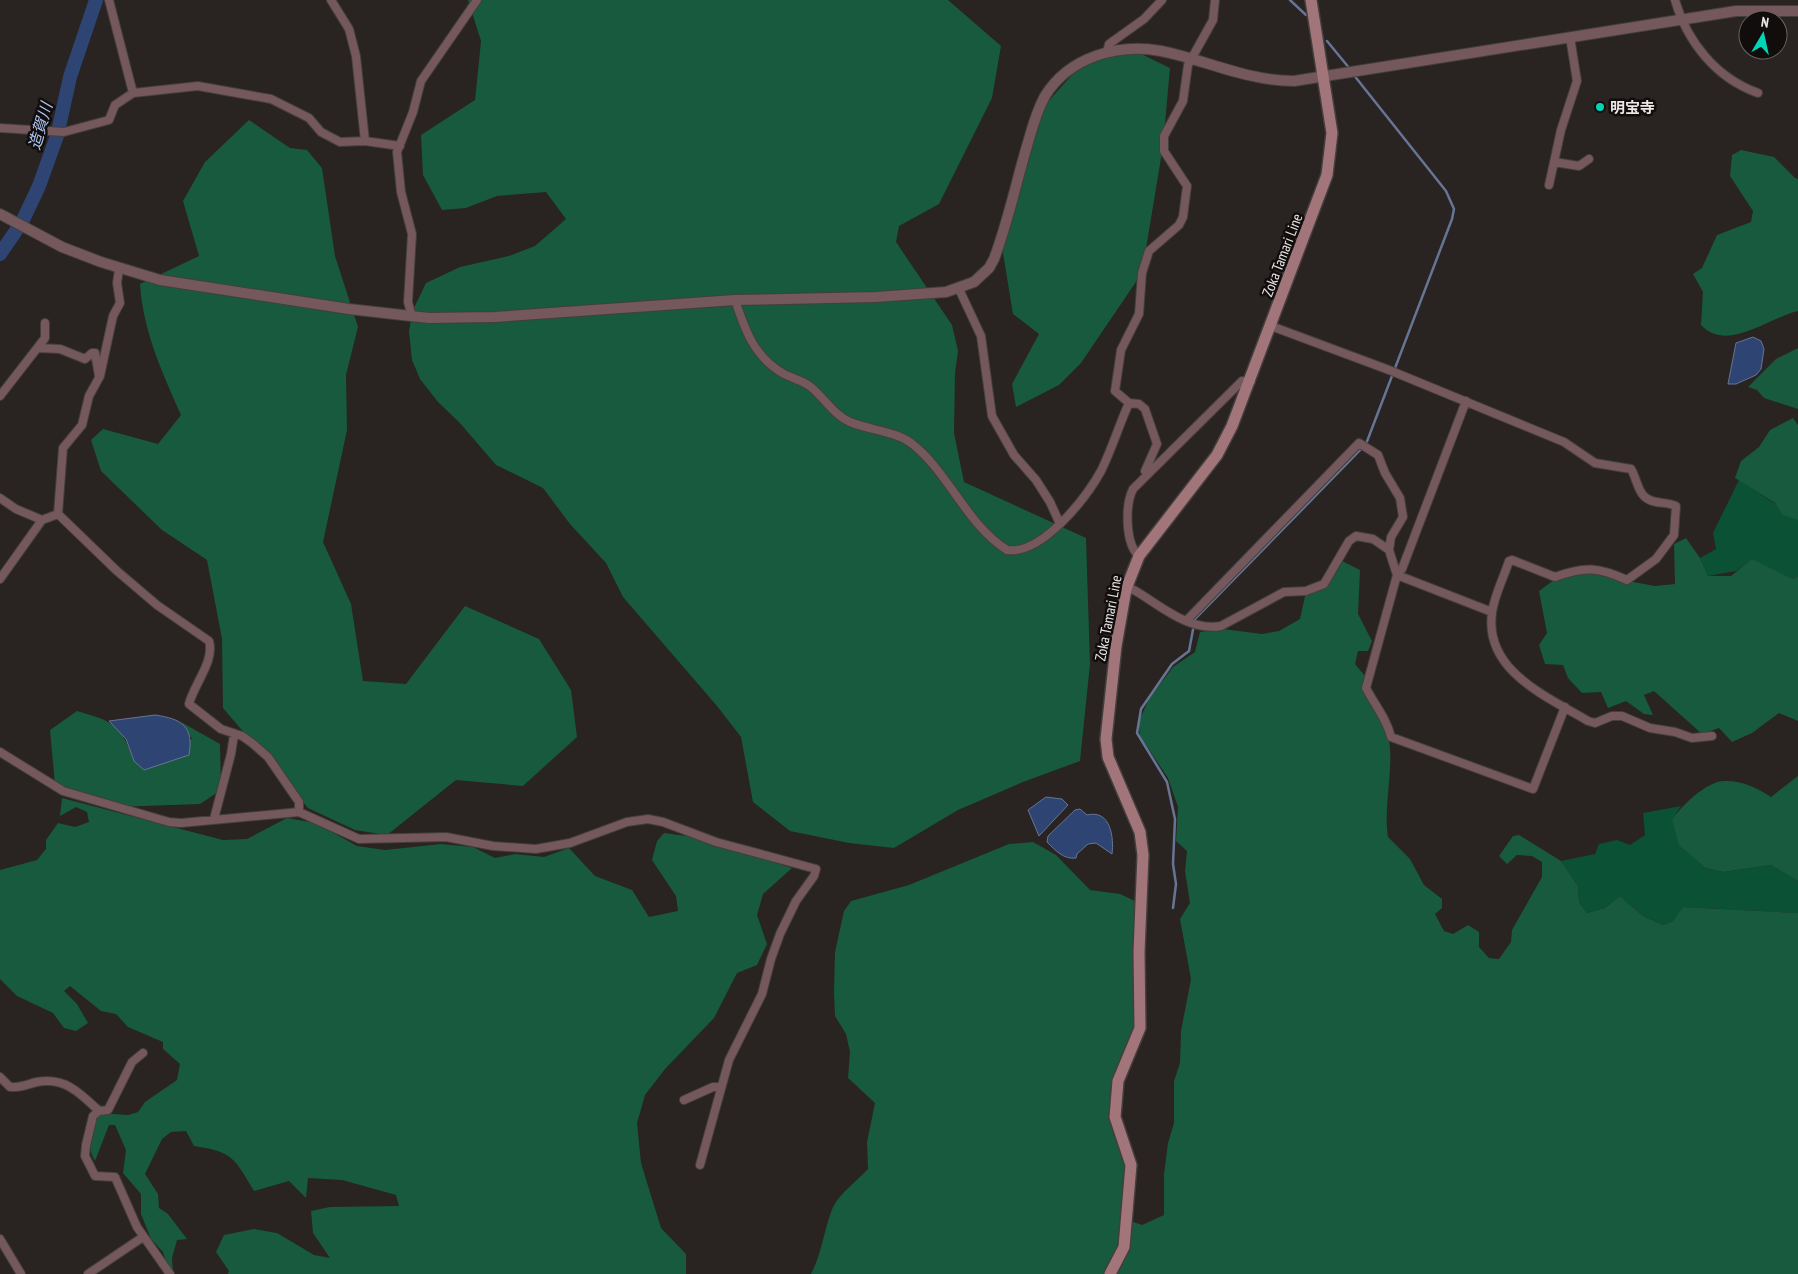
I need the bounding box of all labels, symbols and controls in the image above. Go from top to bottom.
north arrow [1738,10,1788,60]
text: N [1760,13,1770,32]
water label: 造賀川 [24,98,57,152]
place label: 明宝寺 [1610,98,1655,117]
marker: 明宝寺 [1594,101,1606,113]
street label: Zoka Tamari Line [1258,211,1306,299]
street label: Zoka Tamari Line [1090,573,1126,663]

